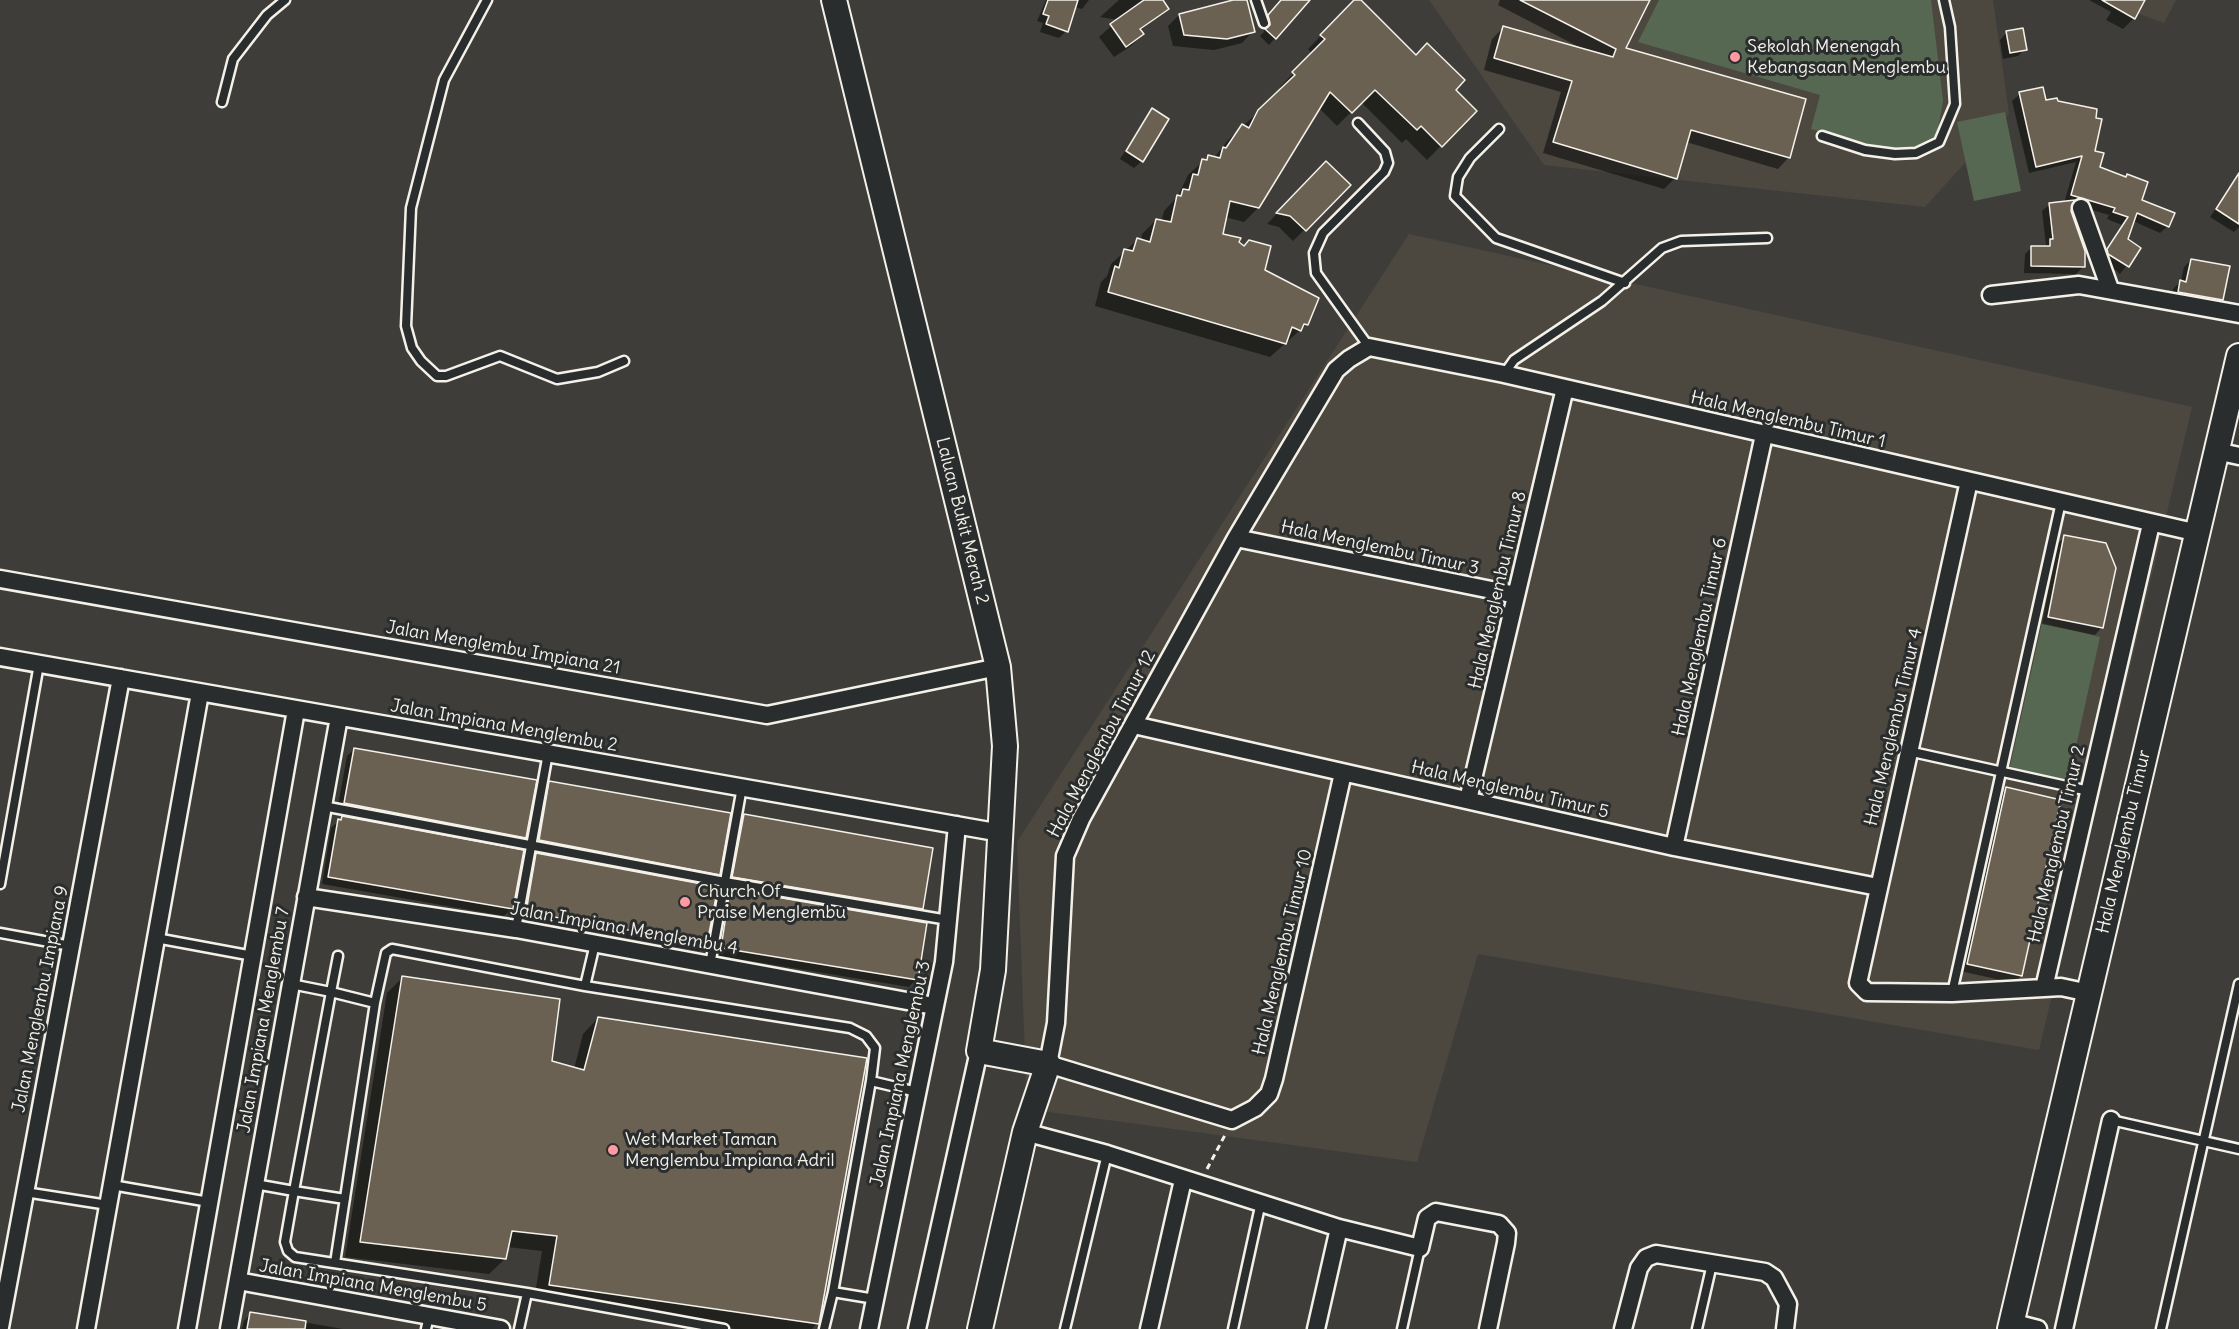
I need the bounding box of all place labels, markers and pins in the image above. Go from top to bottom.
place label: Sekolah Menengah Kebangsaan Menglembu [1747,36,1946,78]
marker: Sekolah Menengah Kebangsaan Menglembu [1728,50,1742,64]
place label: Church Of Praise Menglembu [697,881,846,924]
marker: Church Of Praise Menglembu [678,895,692,909]
place label: Wet Market Taman Menglembu Impiana Adril [625,1129,835,1172]
marker: Wet Market Taman Menglembu Impiana Adril [606,1143,620,1157]

